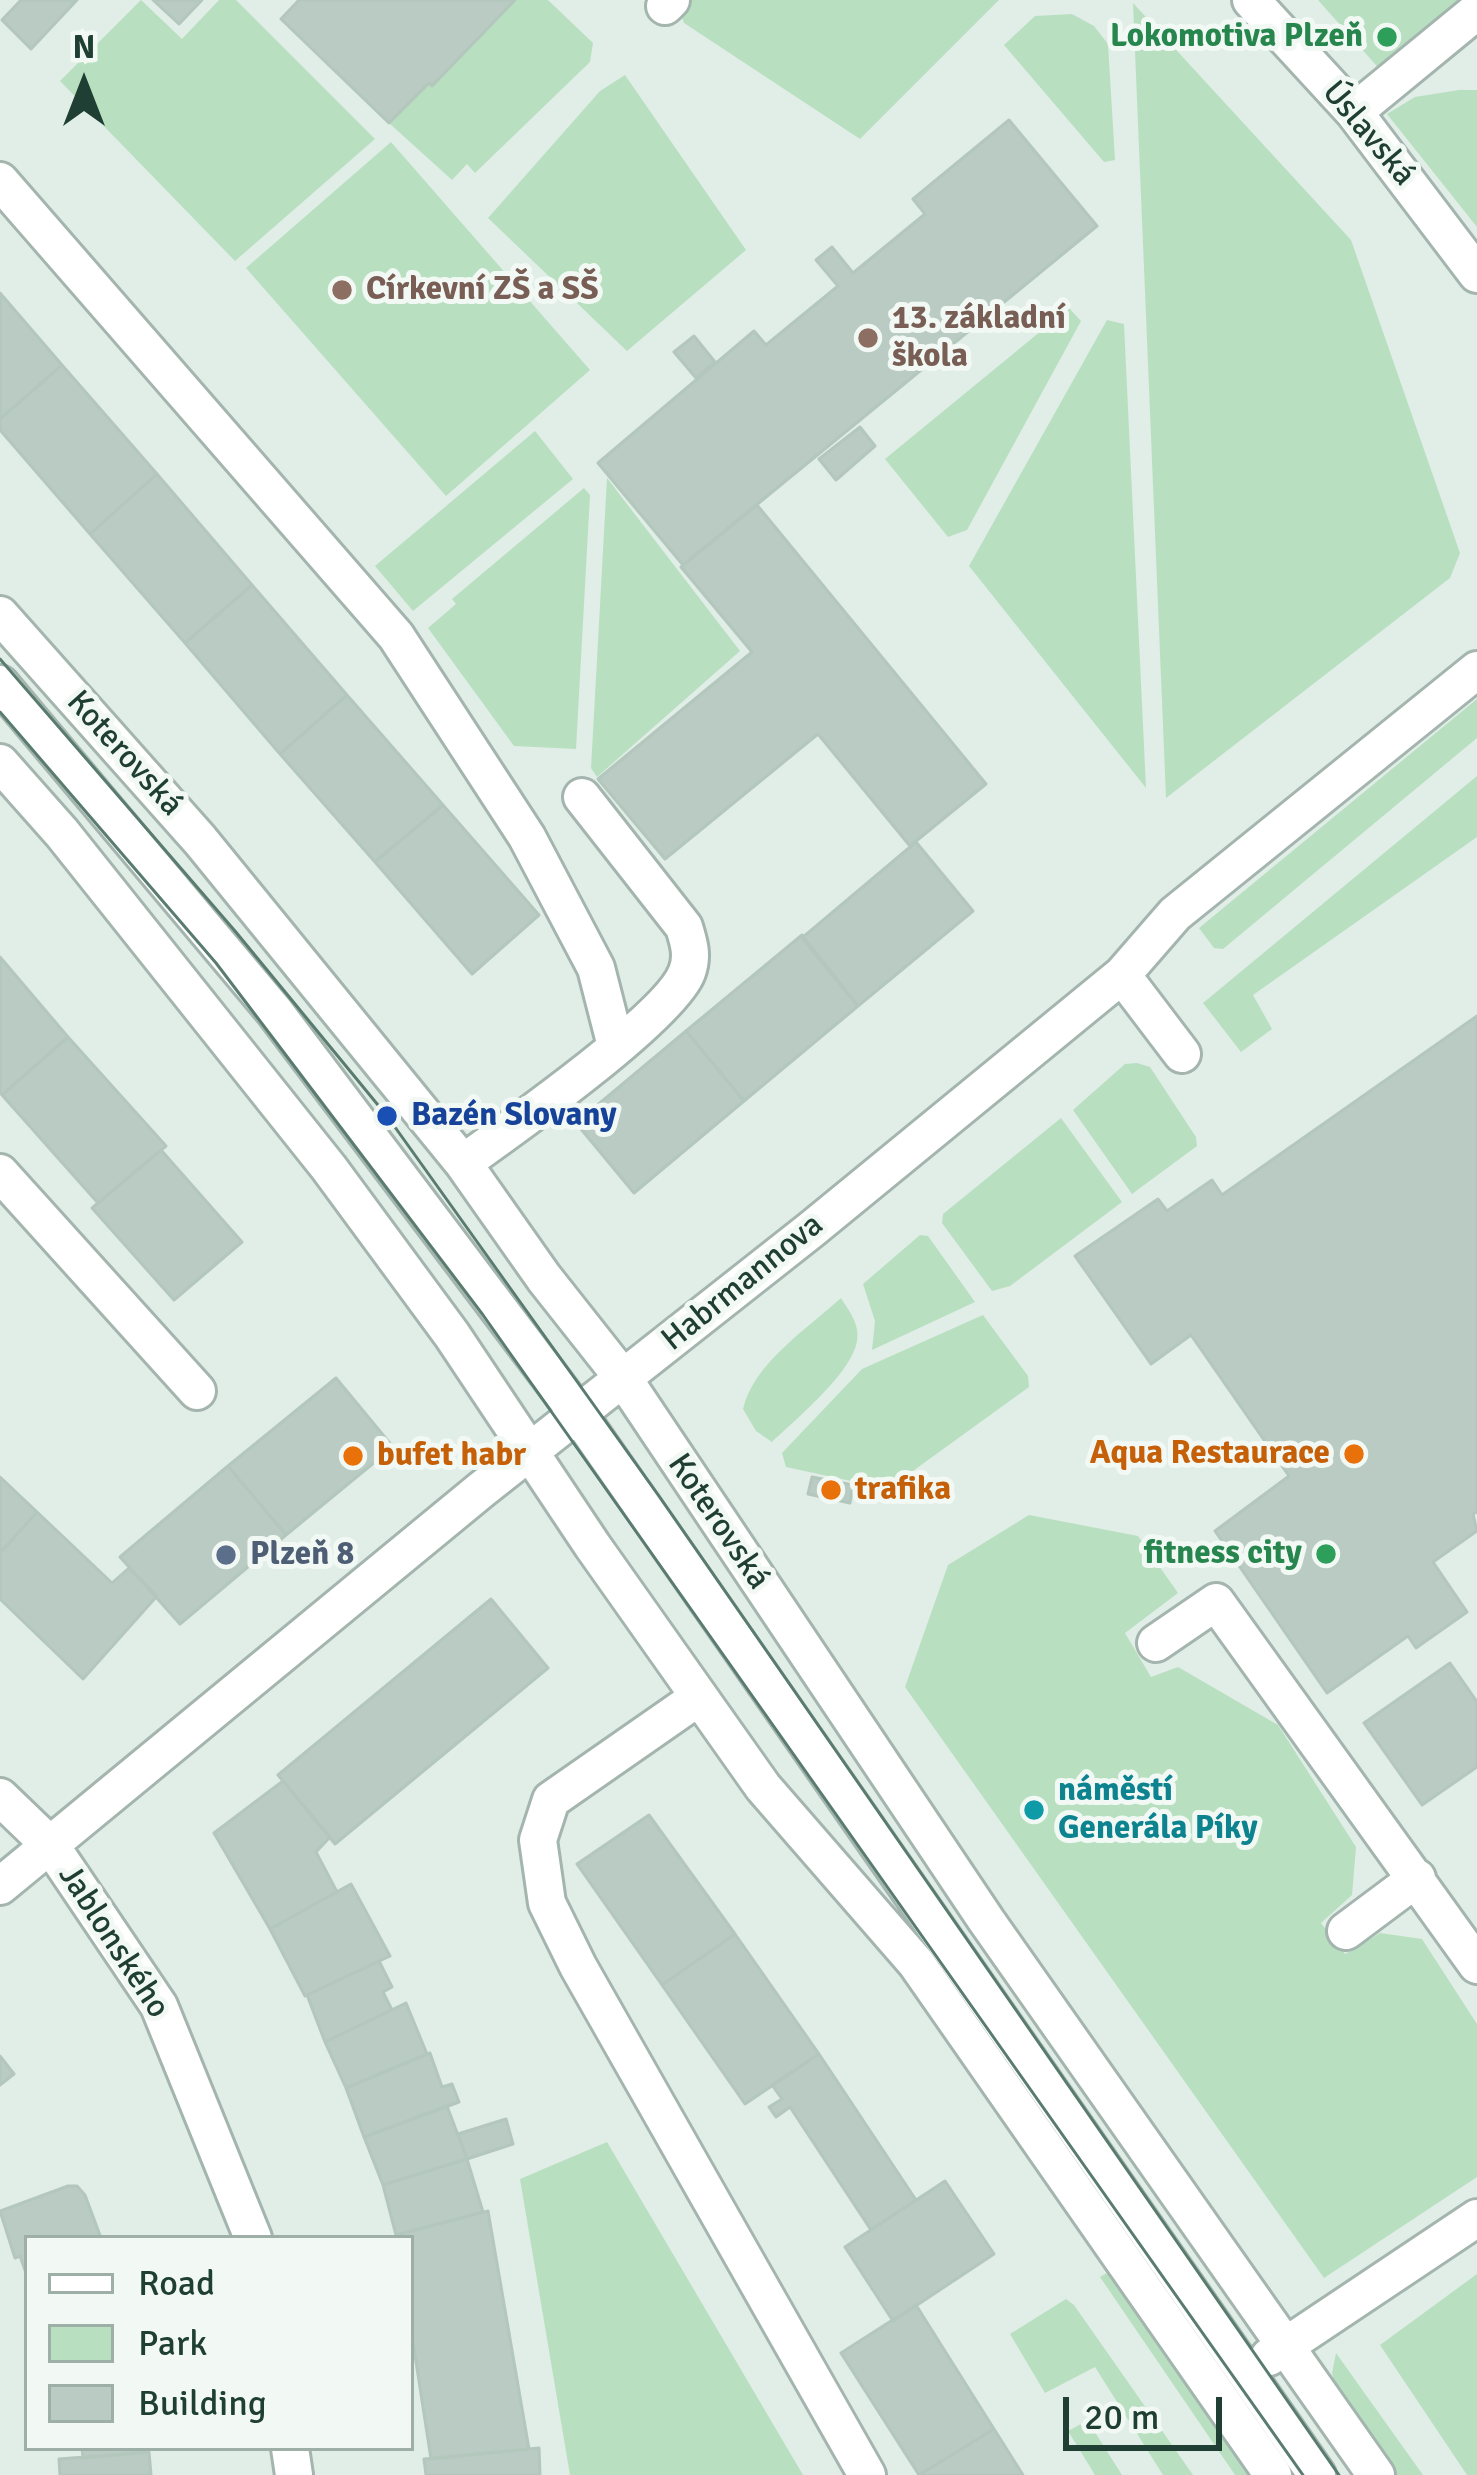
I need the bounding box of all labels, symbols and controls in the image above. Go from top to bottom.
place label: Lokomotiva Plzeň [1110,17,1363,57]
north arrow [24,24,144,144]
marker: Lokomotiva Plzeň [1374,24,1400,50]
text: N [73,27,95,68]
street label: Úslavská [1313,74,1423,194]
place label: Církevní ZŠ a SŠ [366,270,599,310]
marker: Církevní ZŠ a SŠ [329,277,355,303]
place label: 13. základní škola [892,299,1066,377]
marker: 13. základní škola [855,325,881,351]
street label: Koterovská [57,683,191,825]
place label: Bazén Slovany [411,1096,617,1136]
marker: Bazén Slovany [374,1103,400,1129]
street label: Habrmannova [654,1206,832,1360]
place label: Aqua Restaurace [1090,1434,1330,1474]
place label: bufet habr [377,1436,526,1476]
marker: Aqua Restaurace [1341,1441,1367,1467]
marker: bufet habr [340,1443,366,1469]
street label: Koterovská [658,1447,778,1597]
place label: trafika [855,1470,951,1510]
marker: trafika [818,1477,844,1503]
place label: fitness city [1144,1534,1302,1574]
place label: Plzeň 8 [250,1535,354,1575]
marker: fitness city [1313,1541,1339,1567]
marker: Plzeň 8 [213,1542,239,1568]
place label: náměstí Generála Píky [1058,1771,1258,1849]
marker: náměstí Generála Píky [1021,1797,1047,1823]
street label: Jablonského [49,1858,177,2026]
legend [24,2235,414,2451]
text: Road [138,2261,215,2306]
text: Park [138,2321,207,2366]
scale bar [1069,2373,1228,2447]
text: Building [138,2381,267,2426]
text: 20 m [1084,2395,1160,2440]

